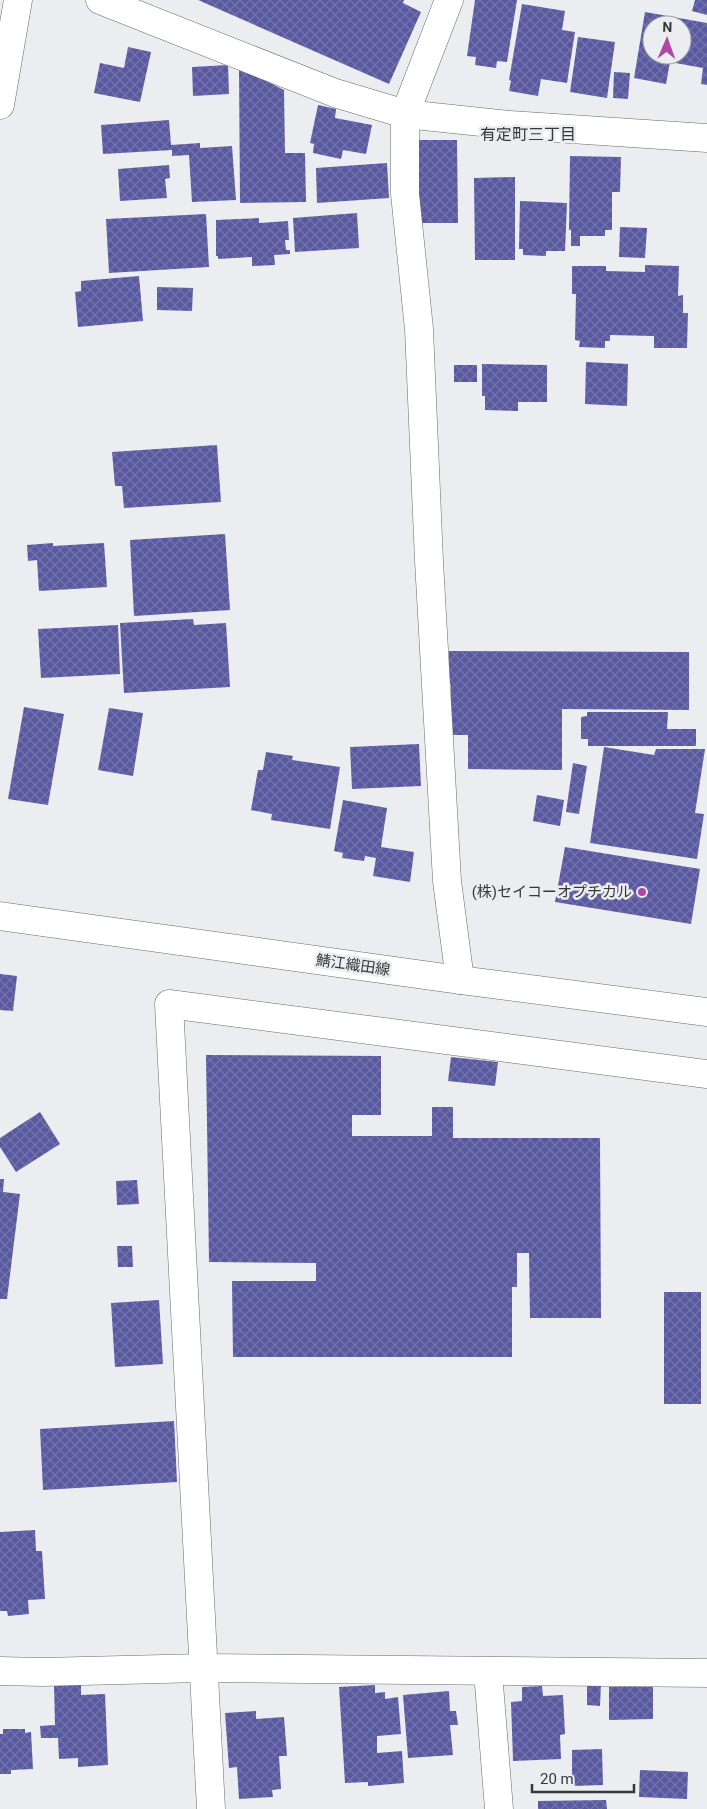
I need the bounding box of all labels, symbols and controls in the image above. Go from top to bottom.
north arrow [642,15,692,65]
text: N [662,19,673,35]
district label: 有定町三丁目 [480,125,576,144]
place label: (株)セイコーオプチカル [472,883,632,901]
marker: (株)セイコーオプチカル [636,886,648,898]
street label: 鯖江織田線 [315,951,391,979]
scale bar [532,1762,634,1794]
text: 20 m [540,1770,574,1788]

